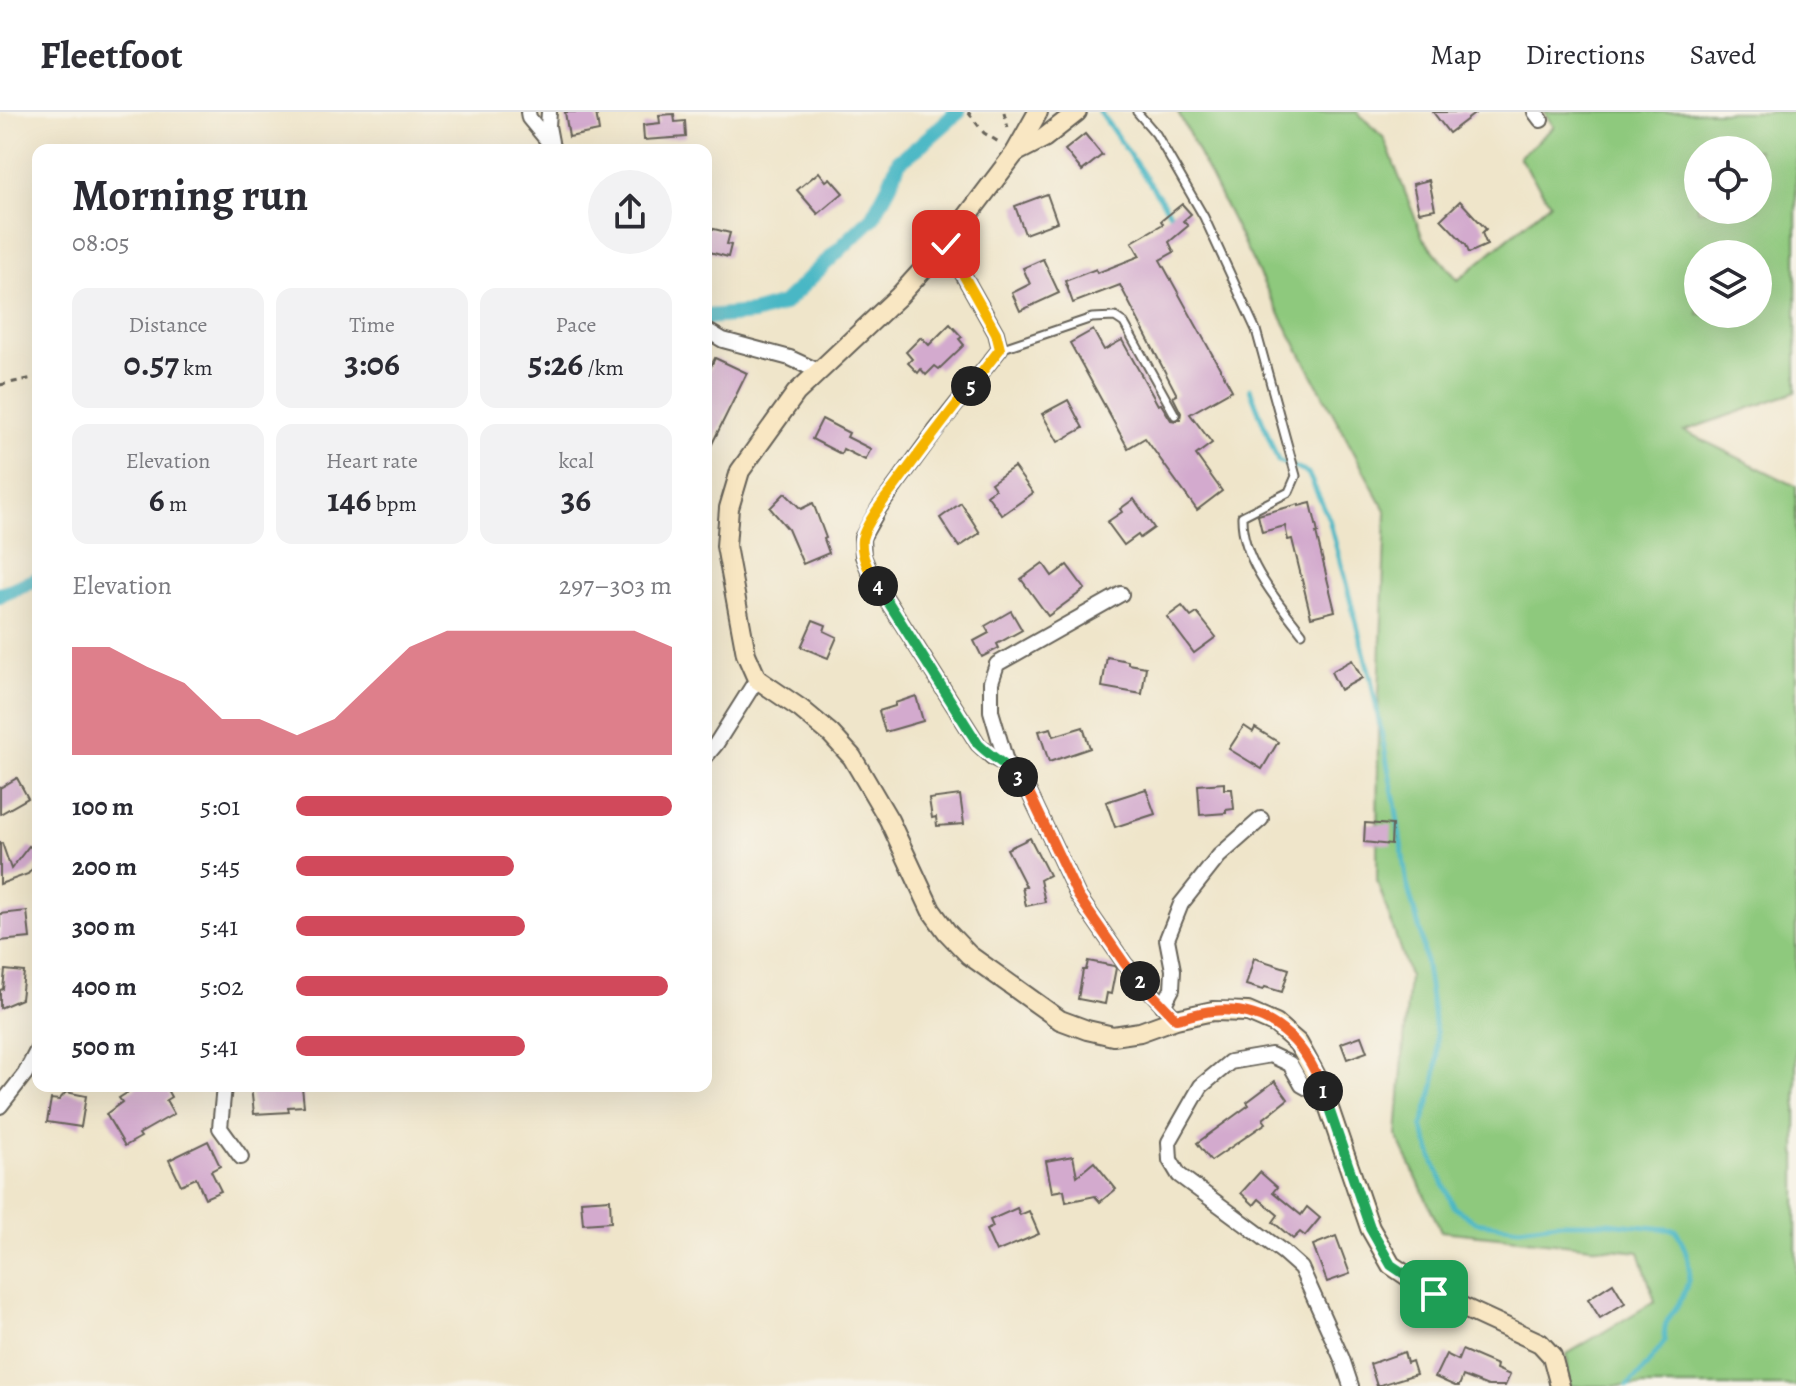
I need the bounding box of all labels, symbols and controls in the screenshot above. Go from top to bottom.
text: Fleetfoot [40,29,183,81]
text: Map [1430,36,1481,74]
text: Directions [1525,36,1646,74]
text: Saved [1690,36,1756,74]
map controls [1684,136,1772,328]
button: locate [1684,136,1772,224]
text: Morning run [72,165,308,225]
button: share [588,170,672,254]
pin [912,210,980,278]
icon: check [924,222,968,266]
text: 08:05 [72,225,130,260]
button: layers [1684,240,1772,328]
text: Distance [129,310,207,340]
text: Time [349,310,395,340]
text: Pace [556,310,596,340]
text: 0.57 [123,340,179,387]
text: 3:06 [344,340,400,387]
text: 5:26 [528,340,583,387]
text: km [179,353,213,383]
text: /km [583,353,624,383]
pin: 5 [951,366,991,406]
text: 5 [966,371,976,401]
text: Elevation [126,446,210,476]
text: Heart rate [326,446,418,476]
text: kcal [558,446,594,476]
text: 6 [149,476,165,523]
text: 146 [327,476,371,523]
text: 36 [561,476,591,523]
text: m [165,489,187,519]
text: bpm [371,489,417,519]
pin: 4 [858,566,898,606]
text: Elevation [72,568,172,603]
text: 297–303 m [559,568,672,603]
text: 4 [873,571,883,601]
pin: 3 [998,757,1038,797]
text: 3 [1013,762,1023,792]
text: 100 m [72,789,134,824]
text: 5:01 [200,789,240,824]
text: 200 m [72,849,137,884]
text: 5:45 [200,849,240,884]
text: 300 m [72,909,136,944]
text: 5:41 [200,909,238,944]
pin: 2 [1120,961,1160,1001]
text: 2 [1135,966,1145,996]
text: 400 m [72,969,137,1004]
text: 5:02 [200,969,244,1004]
text: 500 m [72,1029,136,1064]
text: 5:41 [200,1029,238,1064]
pin: 1 [1303,1071,1343,1111]
text: 1 [1319,1076,1327,1106]
pin [1400,1260,1468,1328]
icon: arrive [1412,1272,1456,1316]

